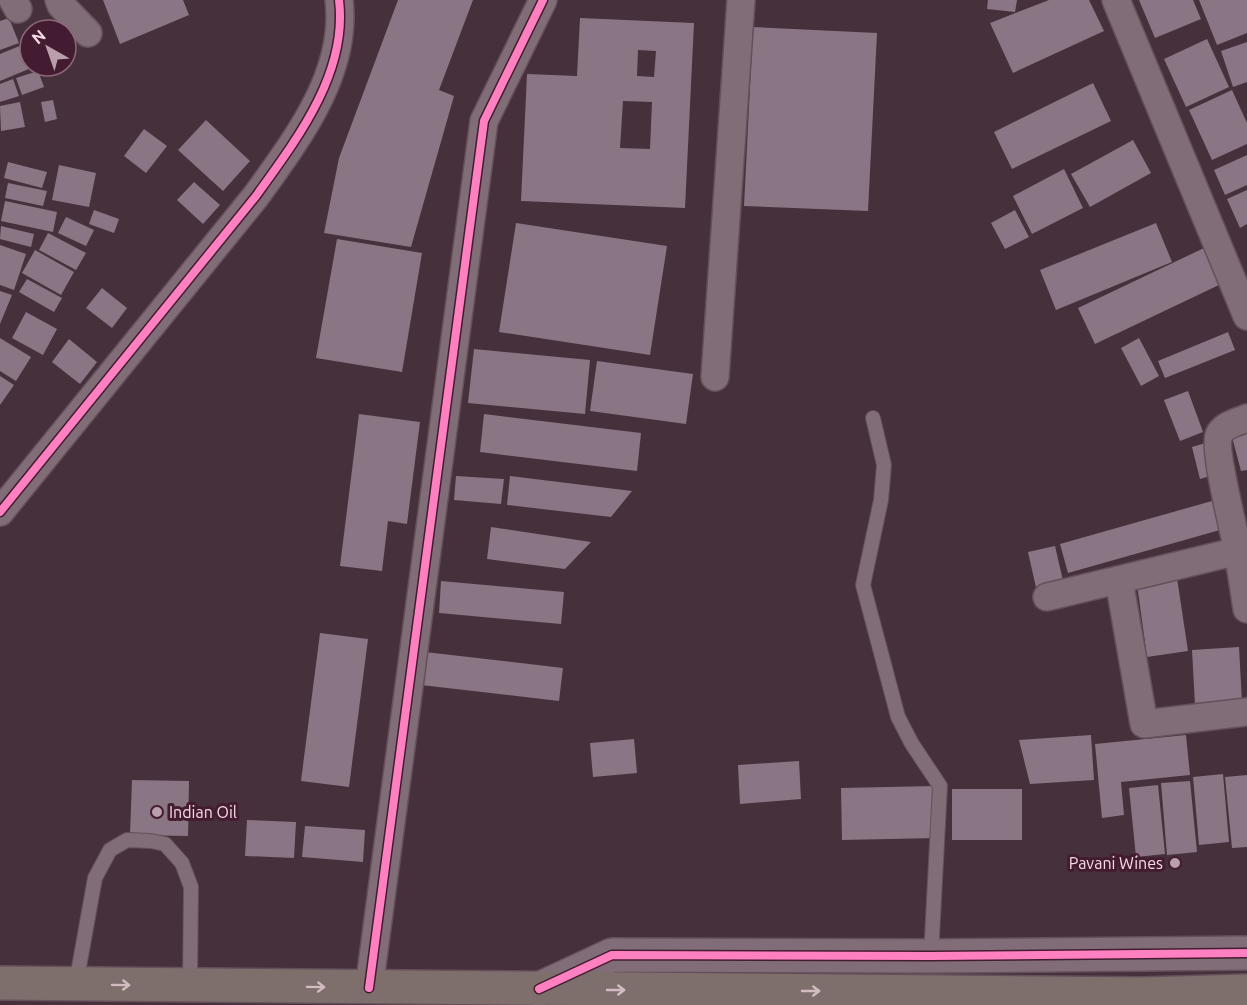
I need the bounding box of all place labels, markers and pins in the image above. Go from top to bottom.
place label: Indian Oil [169,803,237,821]
marker: Indian Oil [150,805,164,819]
place label: Pavani Wines [1069,854,1163,872]
marker: Pavani Wines [1168,856,1182,870]

